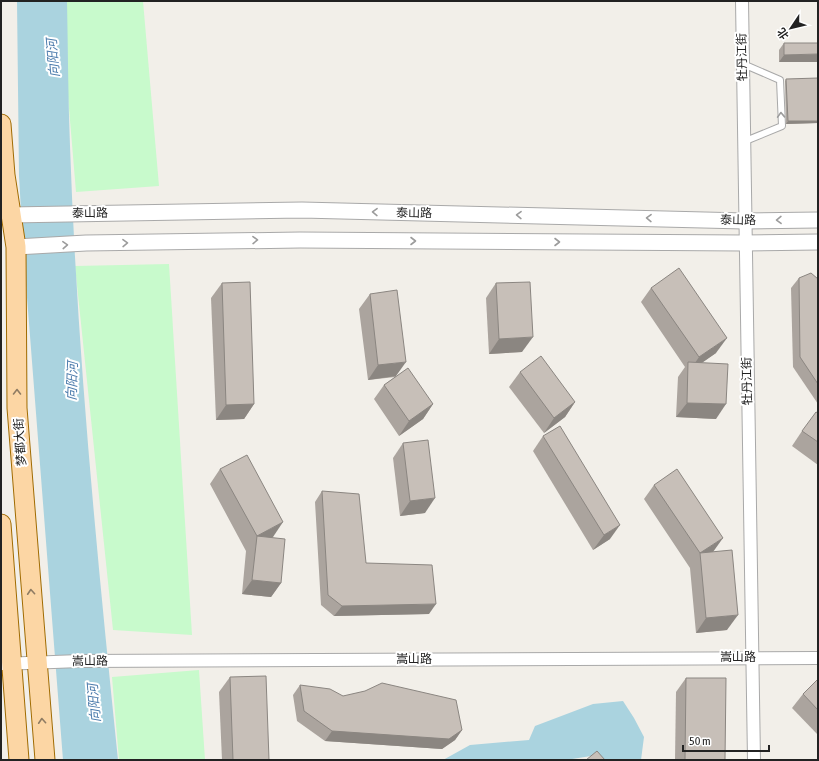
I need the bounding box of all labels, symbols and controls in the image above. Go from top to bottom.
north arrow [771,8,811,48]
text: 北 [775,26,791,42]
street label: 牡丹江街 [735,33,749,81]
water label: 向阳河 [44,35,62,78]
one-way arrow [777,112,786,118]
street label: 泰山路 [72,206,108,220]
street label: 泰山路 [396,206,432,220]
one-way arrow [372,208,378,216]
one-way arrow [516,211,522,219]
street label: 泰山路 [720,213,756,227]
one-way arrow [646,214,652,222]
one-way arrow [776,216,782,224]
one-way arrow [252,236,258,245]
one-way arrow [410,237,416,245]
one-way arrow [554,238,560,246]
one-way arrow [122,239,128,247]
one-way arrow [62,240,68,249]
street label: 牡丹江街 [740,357,754,405]
water label: 向阳河 [64,358,80,401]
one-way arrow [13,389,21,395]
street label: 梦都大街 [11,418,29,466]
one-way arrow [27,588,36,595]
street label: 嵩山路 [720,650,756,664]
street label: 嵩山路 [396,652,432,666]
street label: 嵩山路 [72,654,108,668]
water label: 向阳河 [85,680,103,723]
one-way arrow [37,718,46,724]
scale bar [683,727,769,753]
text: 50 m [689,734,711,748]

